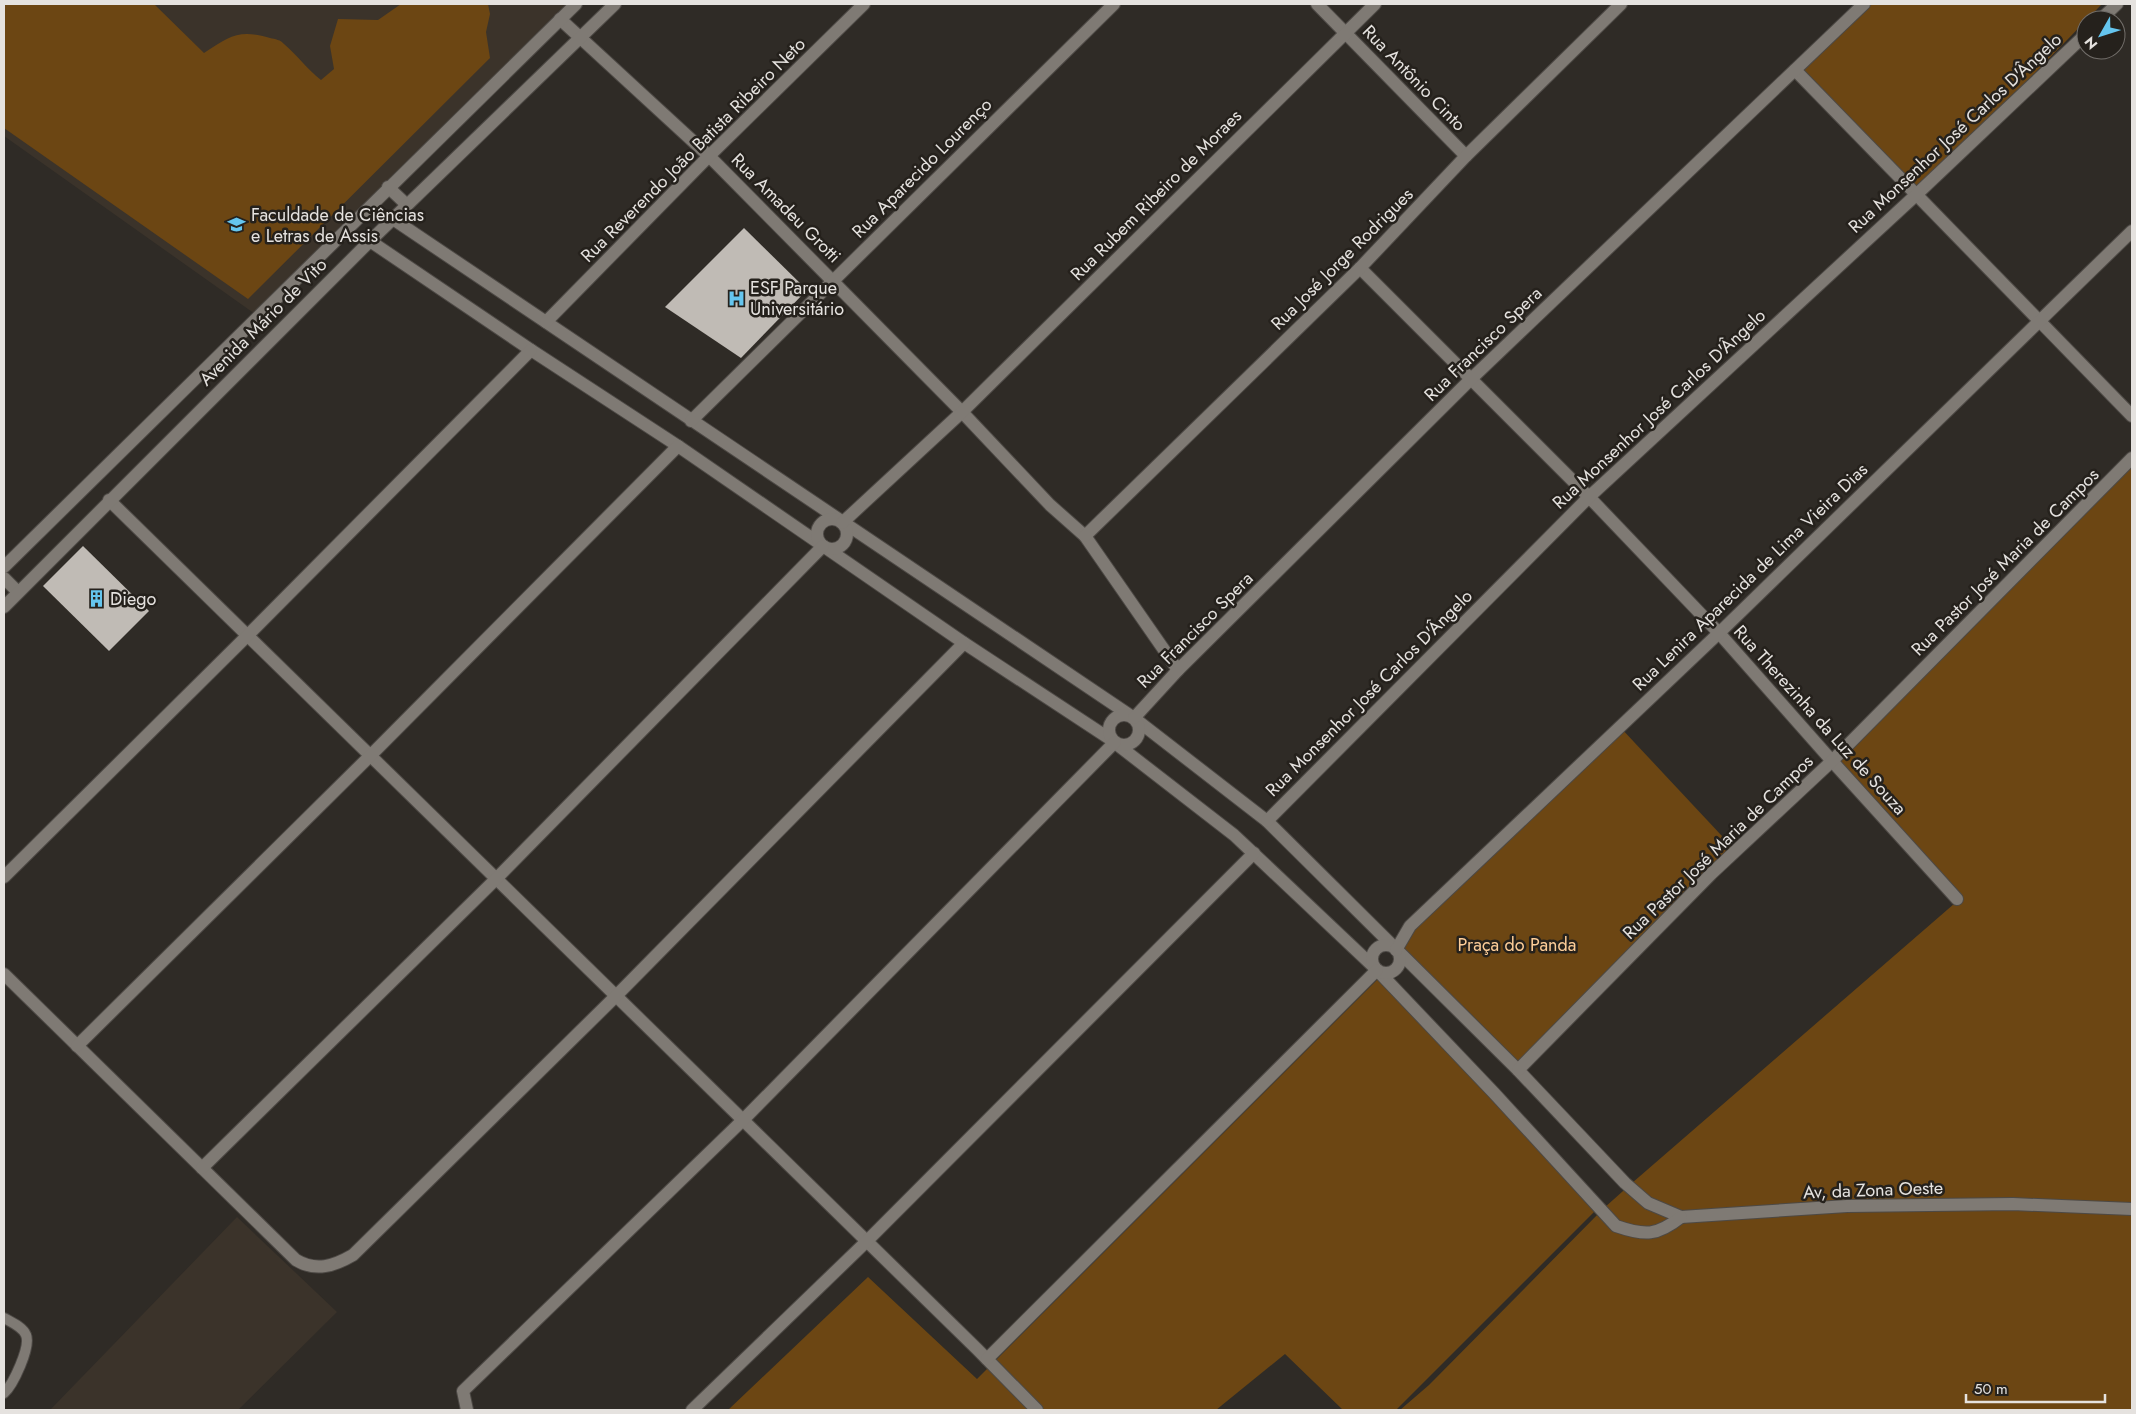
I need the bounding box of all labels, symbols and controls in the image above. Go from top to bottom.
north arrow [2076,10,2126,60]
street label: Rua Antônio Cinto [1356,19,1472,137]
street label: Rua Monsenhor José Carlos D'Ângelo [1842,27,2068,239]
street label: Rua Reverendo João Batista Ribeiro Neto [575,32,811,268]
text: N [2080,33,2102,54]
street label: Rua Aparecido Lourenço [846,92,998,244]
street label: Rua Rubem Ribeiro de Moraes [1064,103,1248,287]
street label: Rua Amadeu Grotti [725,147,847,269]
street label: Rua José Jorge Rodrigues [1265,182,1419,336]
place label: Faculdade de Ciências e Letras de Assis [251,202,424,249]
school or university icon: Faculdade de Ciências e Letras de Assis [227,215,247,235]
street label: Avenida Mário de Vito [193,252,333,392]
place label: ESF Parque Universitário [750,275,844,322]
street label: Rua Francisco Spera [1418,281,1548,407]
hospital icon: ESF Parque Universitário [726,288,746,308]
street label: Rua Monsenhor José Carlos D'Ângelo [1546,303,1772,515]
street label: Rua Lenira Aparecida de Lima Vieira Dias [1626,457,1874,697]
street label: Rua Pastor José Maria de Campos [1905,462,2105,662]
street label: Rua Francisco Spera [1131,566,1259,694]
street label: Rua Monsenhor José Carlos D'Ângelo [1260,583,1479,802]
place label: Diego [110,586,156,612]
building icon: Diego [86,589,106,609]
street label: Rua Therezinha da Luz de Souza [1727,619,1913,821]
street label: Rua Pastor José Maria de Campos [1617,749,1819,945]
park label: Praça do Panda [1458,932,1576,958]
street label: Av, da Zona Oeste [1803,1175,1943,1205]
scale bar [1966,1372,2105,1404]
text: 50 m [1974,1378,2008,1400]

